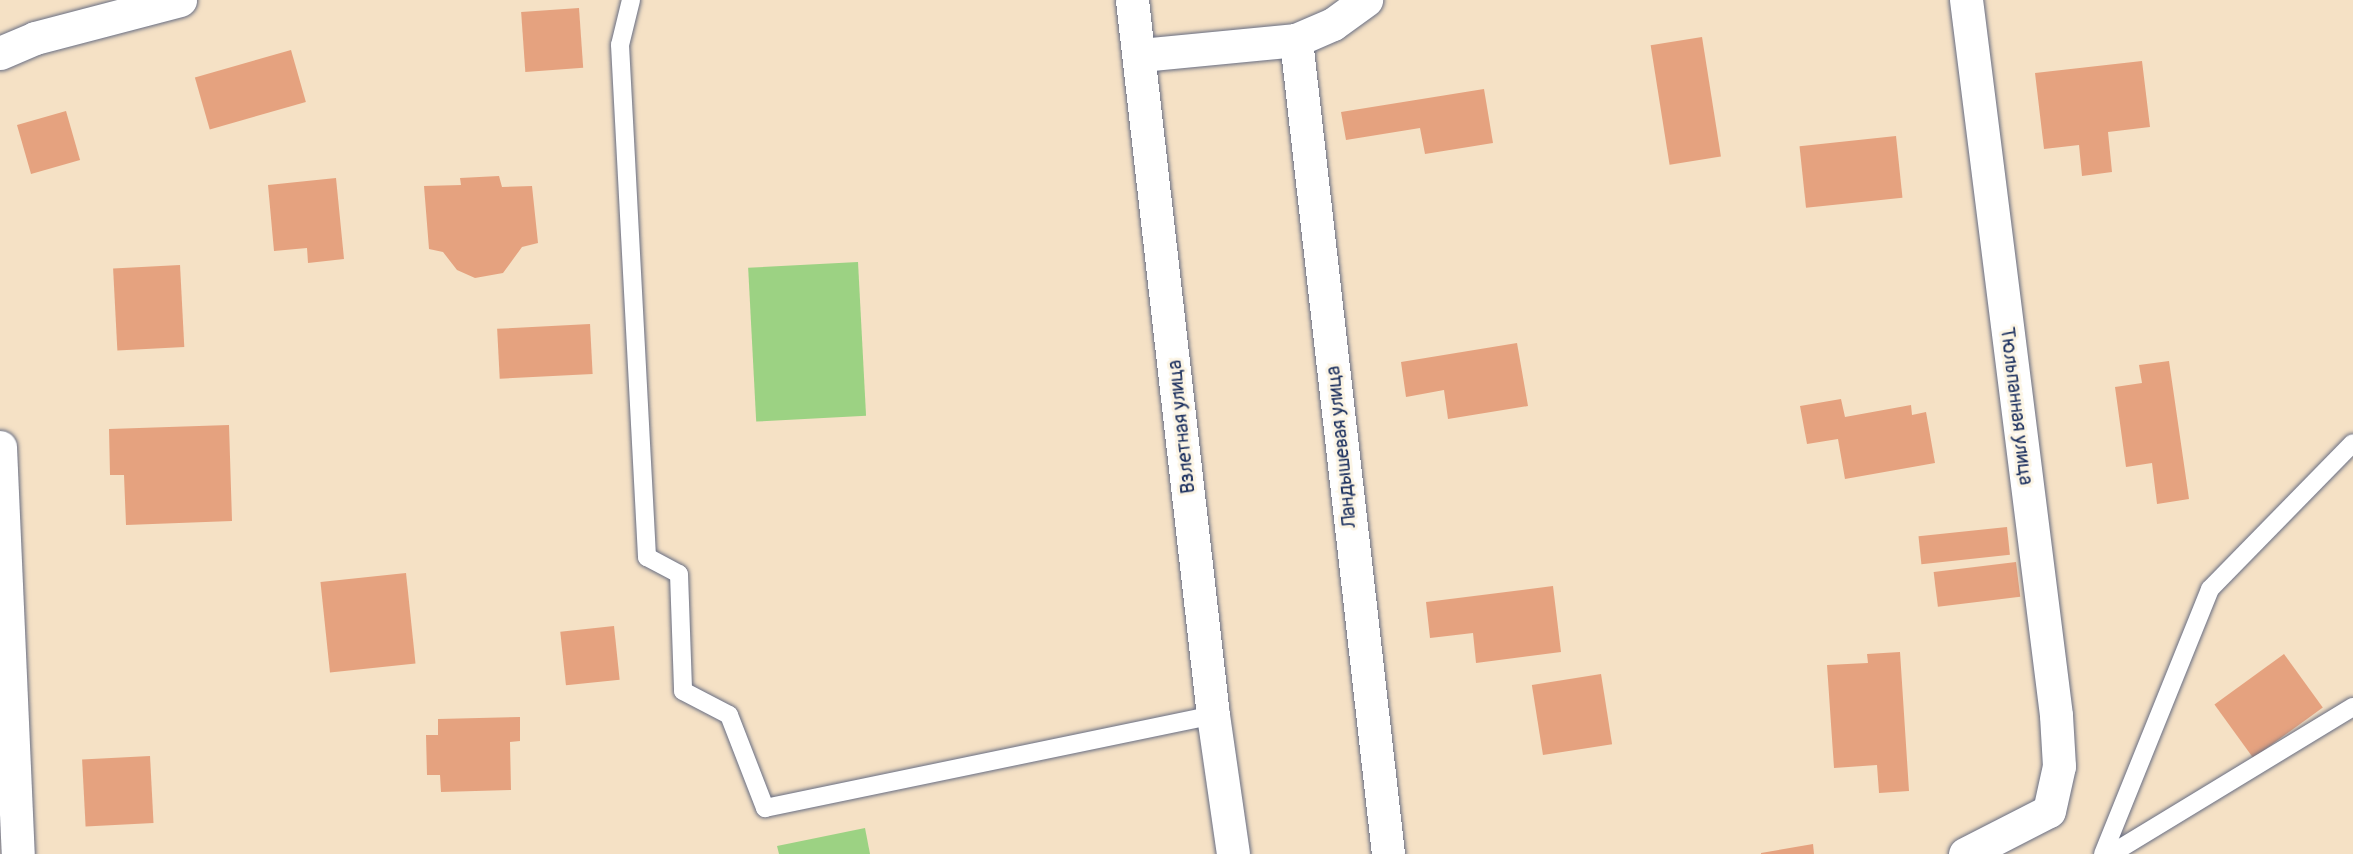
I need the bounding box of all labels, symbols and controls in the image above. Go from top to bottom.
street label: Тюльпанная улица [1995,326,2039,486]
street label: Взлетная улица [1162,359,1200,495]
street label: Ландышевая улица [1321,365,1361,529]

